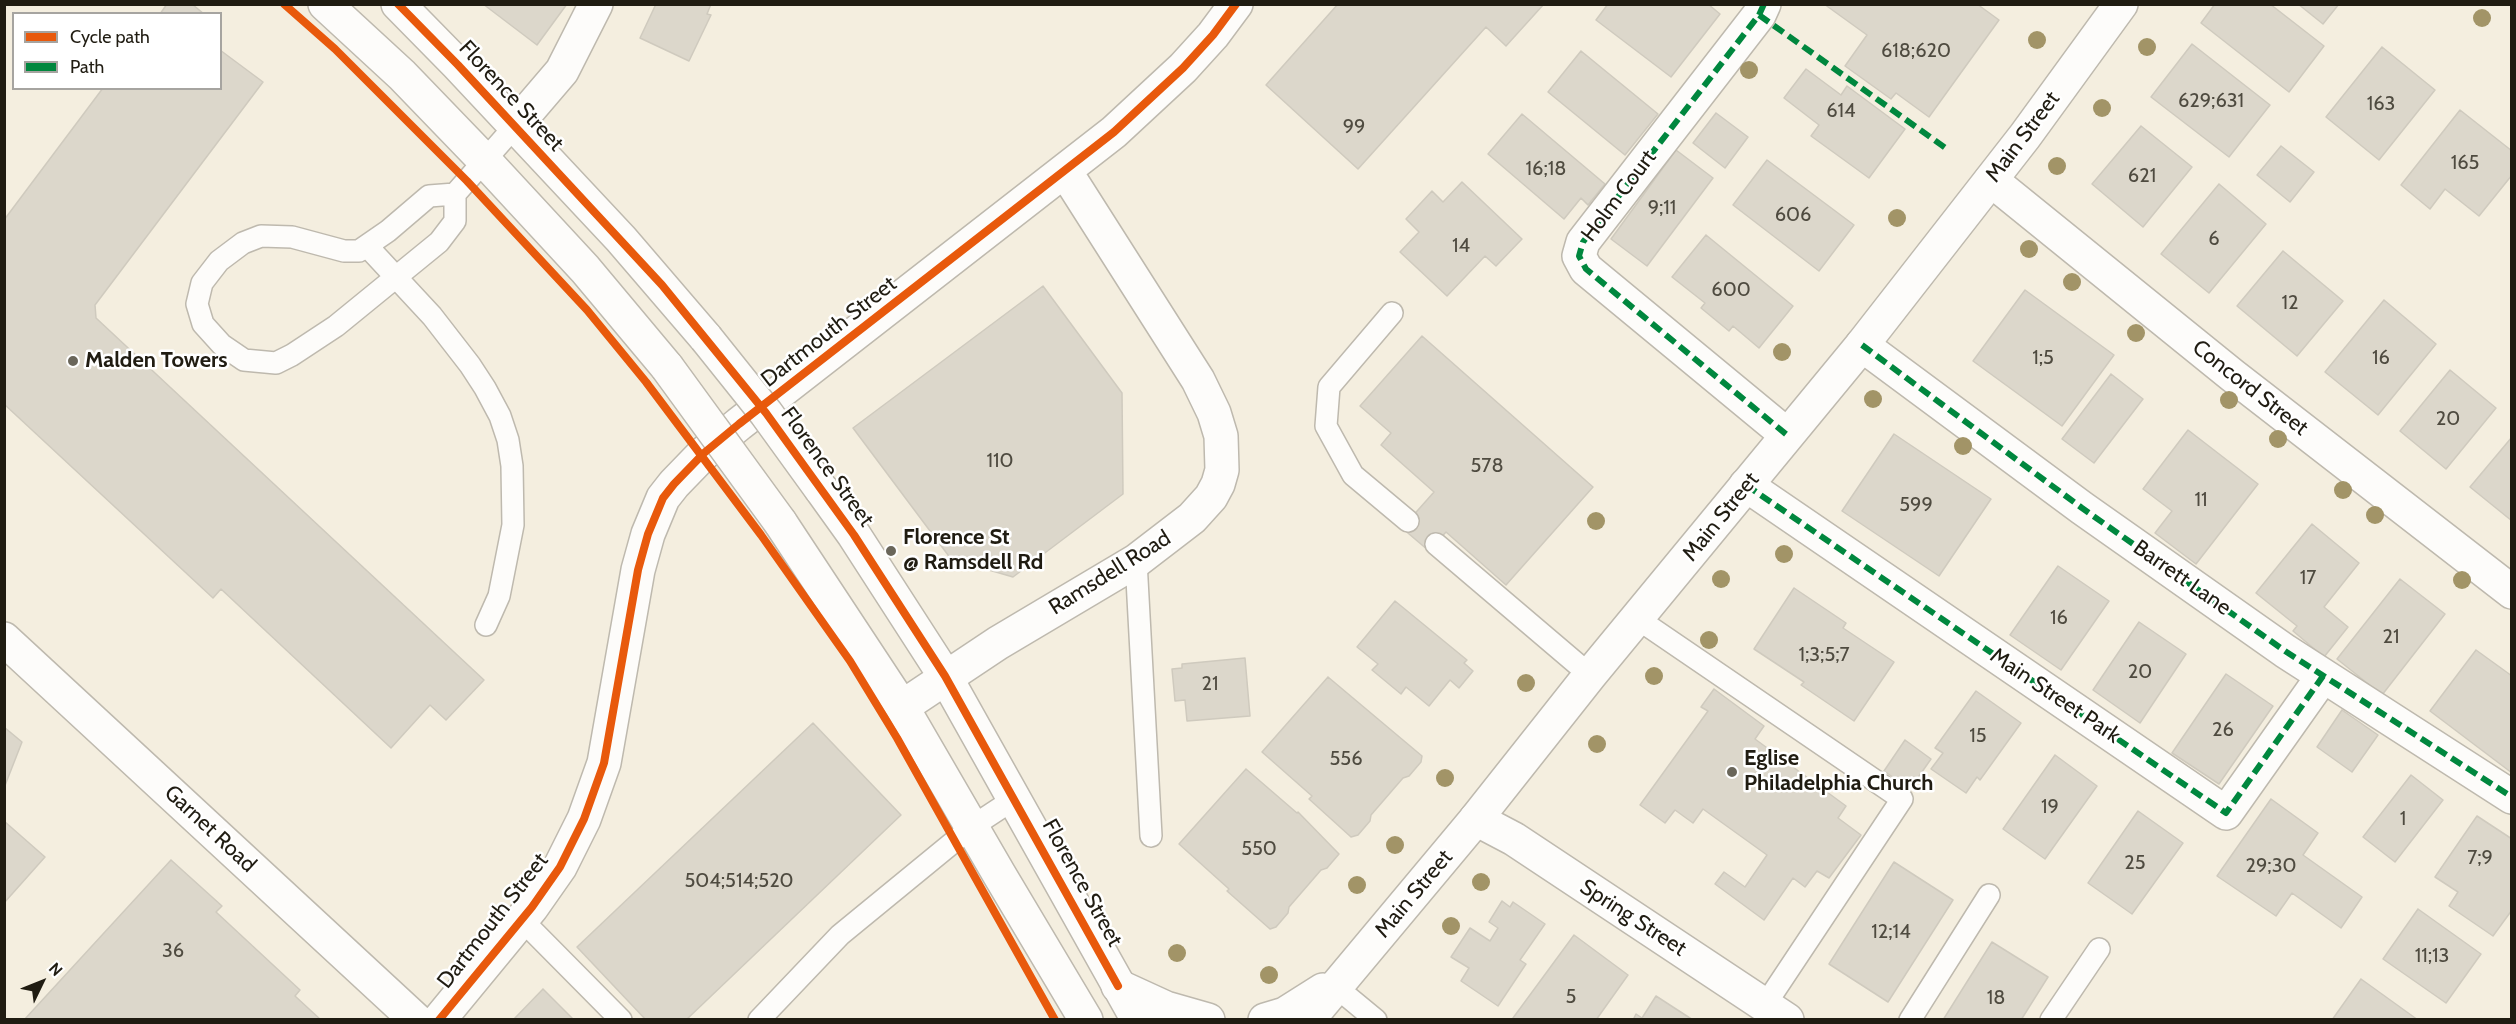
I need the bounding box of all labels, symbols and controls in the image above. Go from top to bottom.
legend [12,12,222,90]
text: Cycle path [70,26,150,48]
street label: Florence Street [453,35,569,157]
house number: 618;620 [1881,39,1951,63]
text: Path [70,56,104,78]
street label: Main Street [1980,86,2066,188]
house number: 629;631 [2178,89,2244,113]
house number: 163 [2367,92,2395,116]
house number: 614 [1826,99,1856,123]
house number: 99 [1343,115,1365,139]
street label: Holm Court [1576,145,1662,247]
house number: 165 [2451,151,2479,175]
house number: 16;18 [1526,157,1566,181]
house number: 621 [2128,164,2156,188]
house number: 9;11 [1648,196,1676,220]
house number: 606 [1775,203,1811,227]
house number: 6 [2208,227,2220,251]
house number: 14 [1452,234,1470,258]
street label: Dartmouth Street [756,271,902,393]
house number: 600 [1711,278,1751,302]
house number: 12 [2282,291,2298,315]
street label: Concord Street [2187,335,2313,441]
house number: 1;5 [2032,346,2054,370]
house number: 16 [2372,346,2390,370]
place label: Malden Towers [85,348,228,374]
marker: Malden Towers [66,354,80,368]
street label: Florence Street [775,402,879,532]
house number: 20 [2436,407,2460,431]
house number: 110 [987,449,1013,473]
house number: 578 [1471,454,1503,478]
street label: Main Street [1677,467,1765,567]
house number: 11 [2194,488,2208,512]
house number: 599 [1899,493,1933,517]
place label: Florence St @ Ramsdell Rd [903,525,1043,576]
street label: Ramsdell Road [1044,525,1176,621]
street label: Barrett Lane [2128,535,2236,621]
marker: Florence St @ Ramsdell Rd [884,544,898,558]
house number: 17 [2300,566,2316,590]
house number: 16 [2050,606,2068,630]
house number: 21 [2383,625,2399,649]
house number: 1;3;5;7 [1798,643,1850,667]
street label: Main Street Park [1985,643,2125,749]
house number: 20 [2128,660,2152,684]
house number: 21 [1202,672,1218,696]
house number: 26 [2212,718,2234,742]
house number: 15 [1969,724,1987,748]
place label: Eglise Philadelphia Church [1744,746,1933,798]
house number: 556 [1330,747,1362,771]
marker: Eglise Philadelphia Church [1725,765,1739,779]
street label: Garnet Road [159,780,261,878]
house number: 19 [2041,795,2059,819]
house number: 1 [2400,807,2406,831]
street label: Florence Street [1036,815,1128,951]
house number: 550 [1241,837,1277,861]
street label: Main Street [1370,845,1458,943]
house number: 7;9 [2467,846,2493,870]
street label: Dartmouth Street [432,848,554,994]
house number: 25 [2124,851,2146,875]
house number: 29;30 [2246,854,2296,878]
house number: 504;514;520 [684,869,794,893]
street label: Spring Street [1575,874,1691,962]
house number: 12;14 [1871,920,1911,944]
house number: 36 [162,939,184,963]
house number: 11;13 [2415,944,2449,968]
north arrow [12,952,72,1012]
text: N [45,959,66,980]
house number: 5 [1566,985,1576,1009]
house number: 18 [1987,986,2005,1010]

